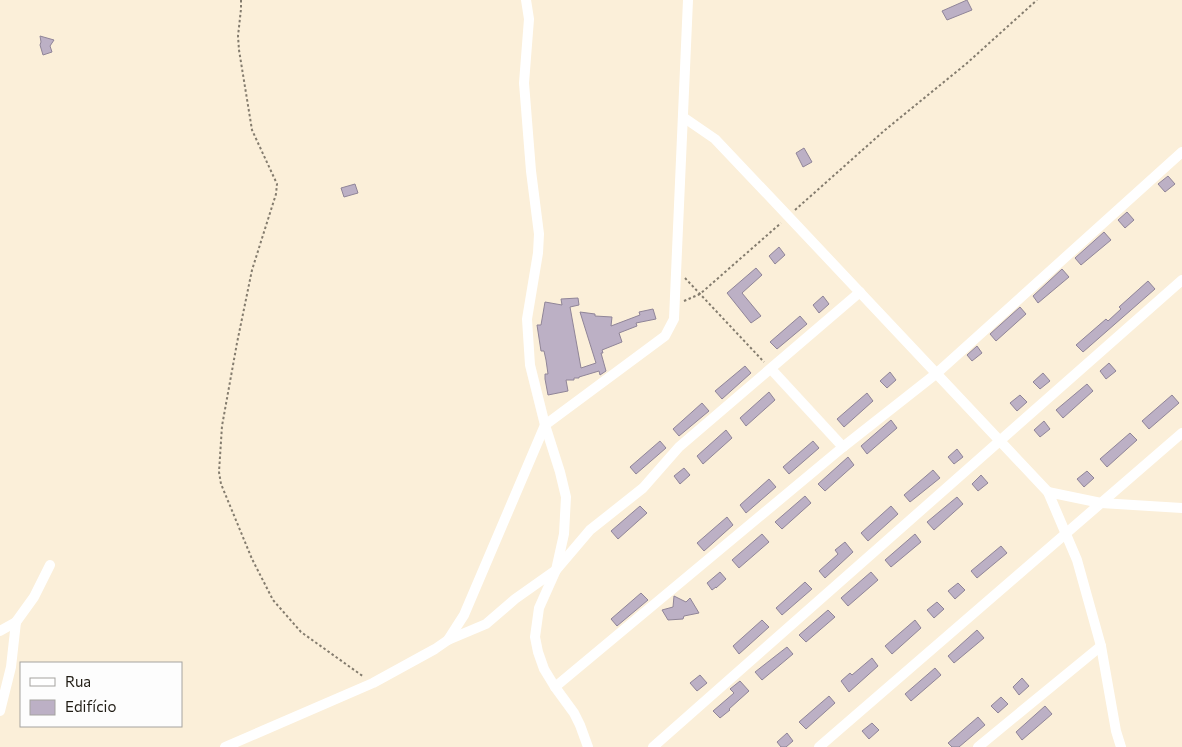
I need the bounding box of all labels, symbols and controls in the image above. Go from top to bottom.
legend [20,662,182,727]
text: Rua [65,672,91,690]
text: Edifício [65,697,116,715]

